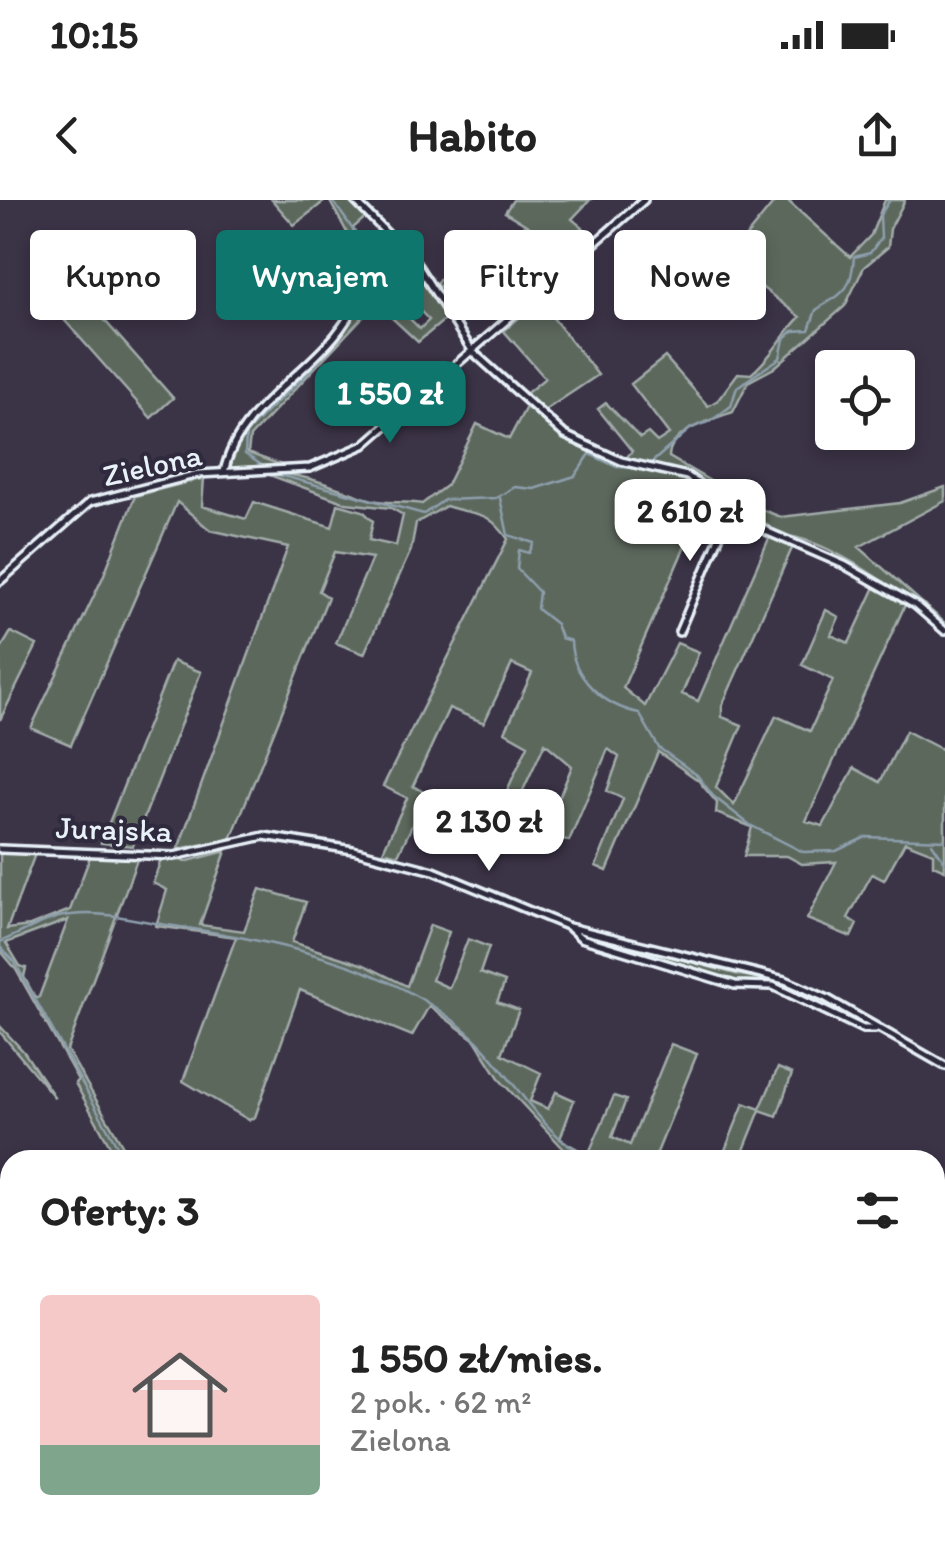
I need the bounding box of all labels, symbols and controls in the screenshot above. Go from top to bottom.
text: 10:15 [50,12,138,58]
icon: back [40,108,95,163]
text: Habito [408,108,537,162]
icon: share [850,108,905,163]
chip: Kupno [30,230,196,320]
chip: Wynajem [216,230,424,320]
chip: Filtry [444,230,594,320]
chip: Nowe [614,230,766,320]
map controls [815,350,915,450]
button: locate [815,350,915,450]
pin: 1 550 zł [287,361,493,446]
text: 1 550 zł [337,374,443,412]
street label: Zielona [99,435,206,495]
pin: 2 610 zł [587,479,793,564]
text: 2 610 zł [637,492,743,530]
pin: 2 130 zł [386,789,592,874]
text: 2 130 zł [435,802,543,840]
street label: Jurajska [55,808,174,850]
icon: filters [850,1183,905,1238]
text: Oferty: 3 [40,1185,199,1236]
text: 1 550 zł/mies. [350,1332,603,1383]
icon: home [120,1335,240,1455]
text: 2 pok. · 62 m² [350,1383,531,1421]
text: Zielona [350,1421,451,1459]

